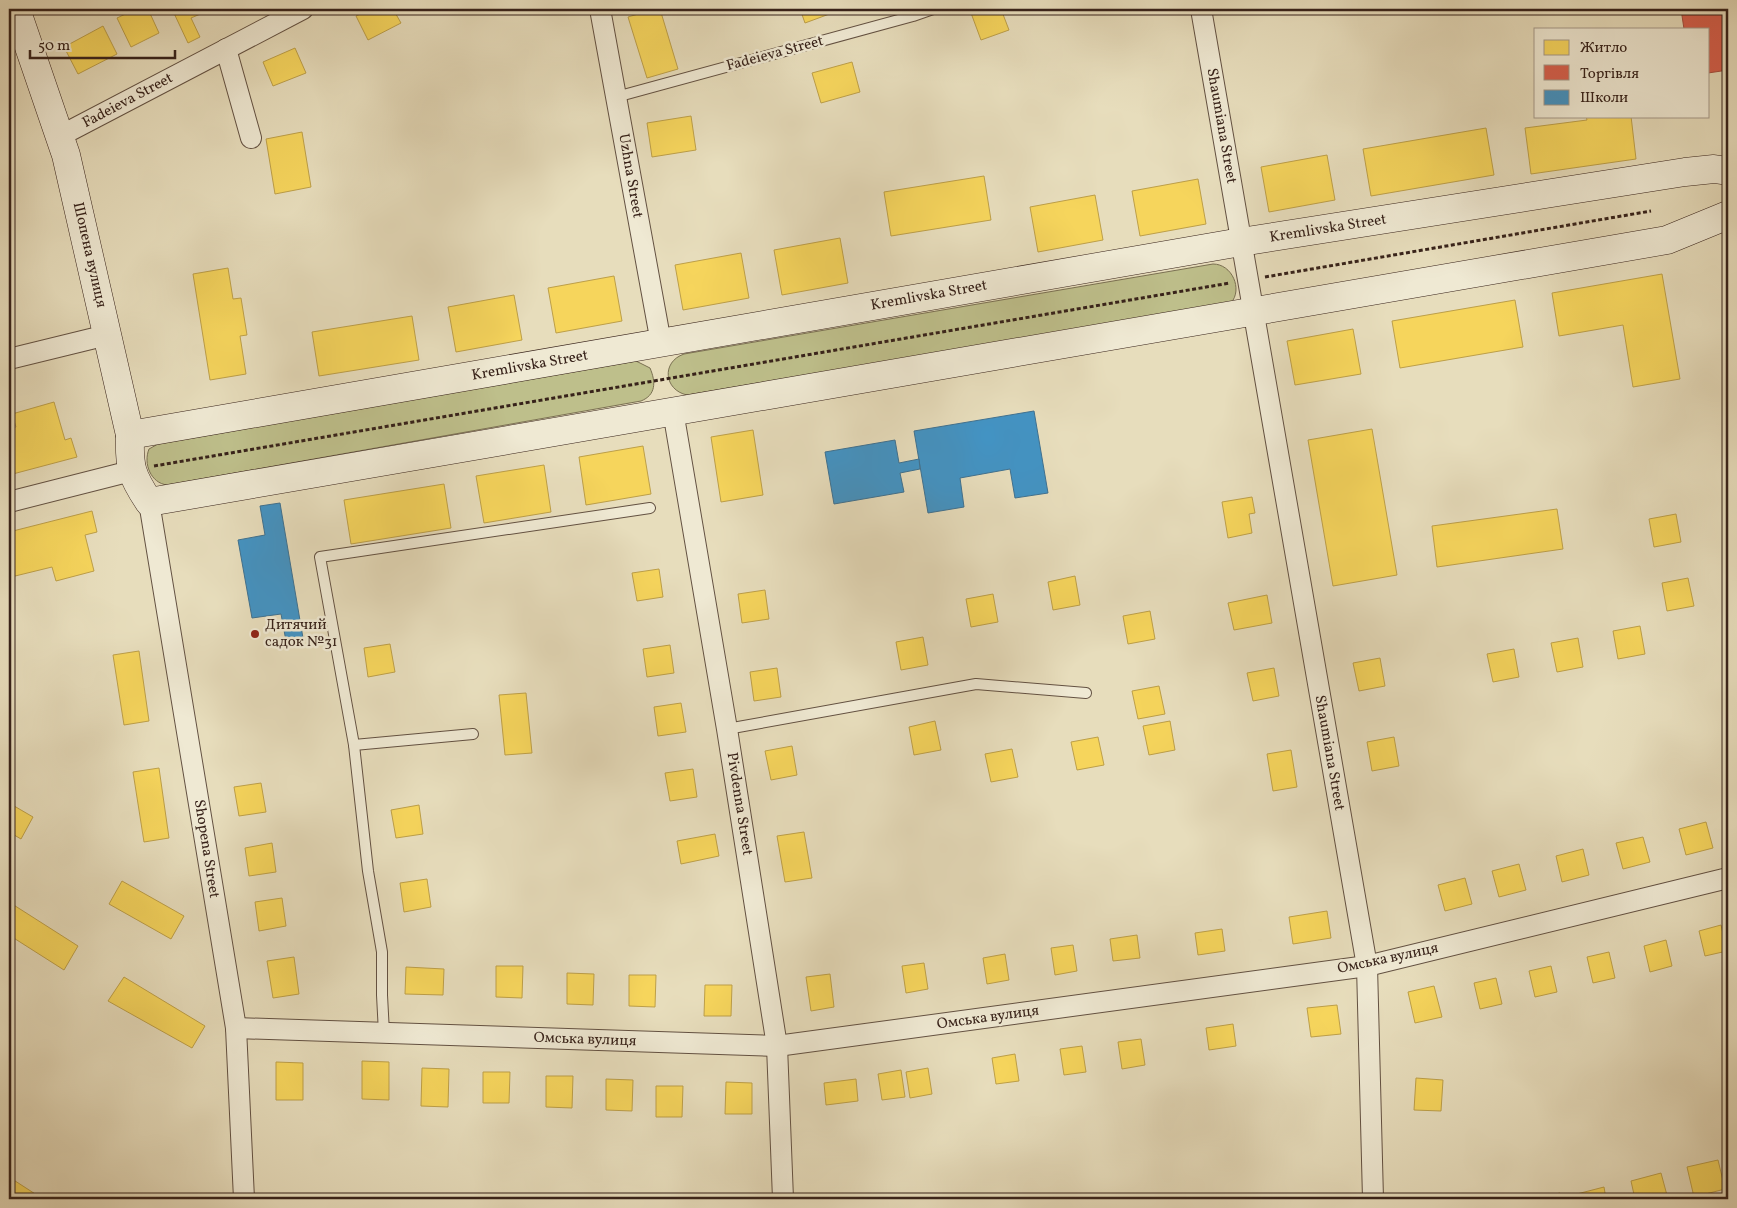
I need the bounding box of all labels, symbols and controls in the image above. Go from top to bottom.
scale bar [30,28,175,60]
legend [1534,28,1710,118]
street label: Fadeieva Street [724,31,826,77]
text: 50 m [38,36,70,57]
text: Житло [1580,38,1627,59]
text: Торгівля [1580,64,1639,85]
street label: Shaumiana Street [1200,66,1242,186]
street label: Fadeieva Street [79,68,177,134]
text: Школи [1580,88,1628,109]
street label: Uzhna Street [612,132,648,220]
street label: Шопена вулиця [67,200,111,310]
street label: Kremlivska Street [1268,209,1388,249]
street label: Kremlivska Street [869,275,989,317]
street label: Kremlivska Street [470,345,590,387]
place label: Дитячий садок №31 [265,615,338,653]
marker: Дитячий садок №31 [249,628,261,640]
street label: Shaumiana Street [1308,693,1350,813]
street label: Pivdenna Street [720,751,758,857]
street label: Shopena Street [188,798,224,900]
street label: Омська вулиця [1336,938,1441,980]
street label: Омська вулиця [936,1000,1041,1036]
street label: Омська вулиця [533,1028,637,1052]

